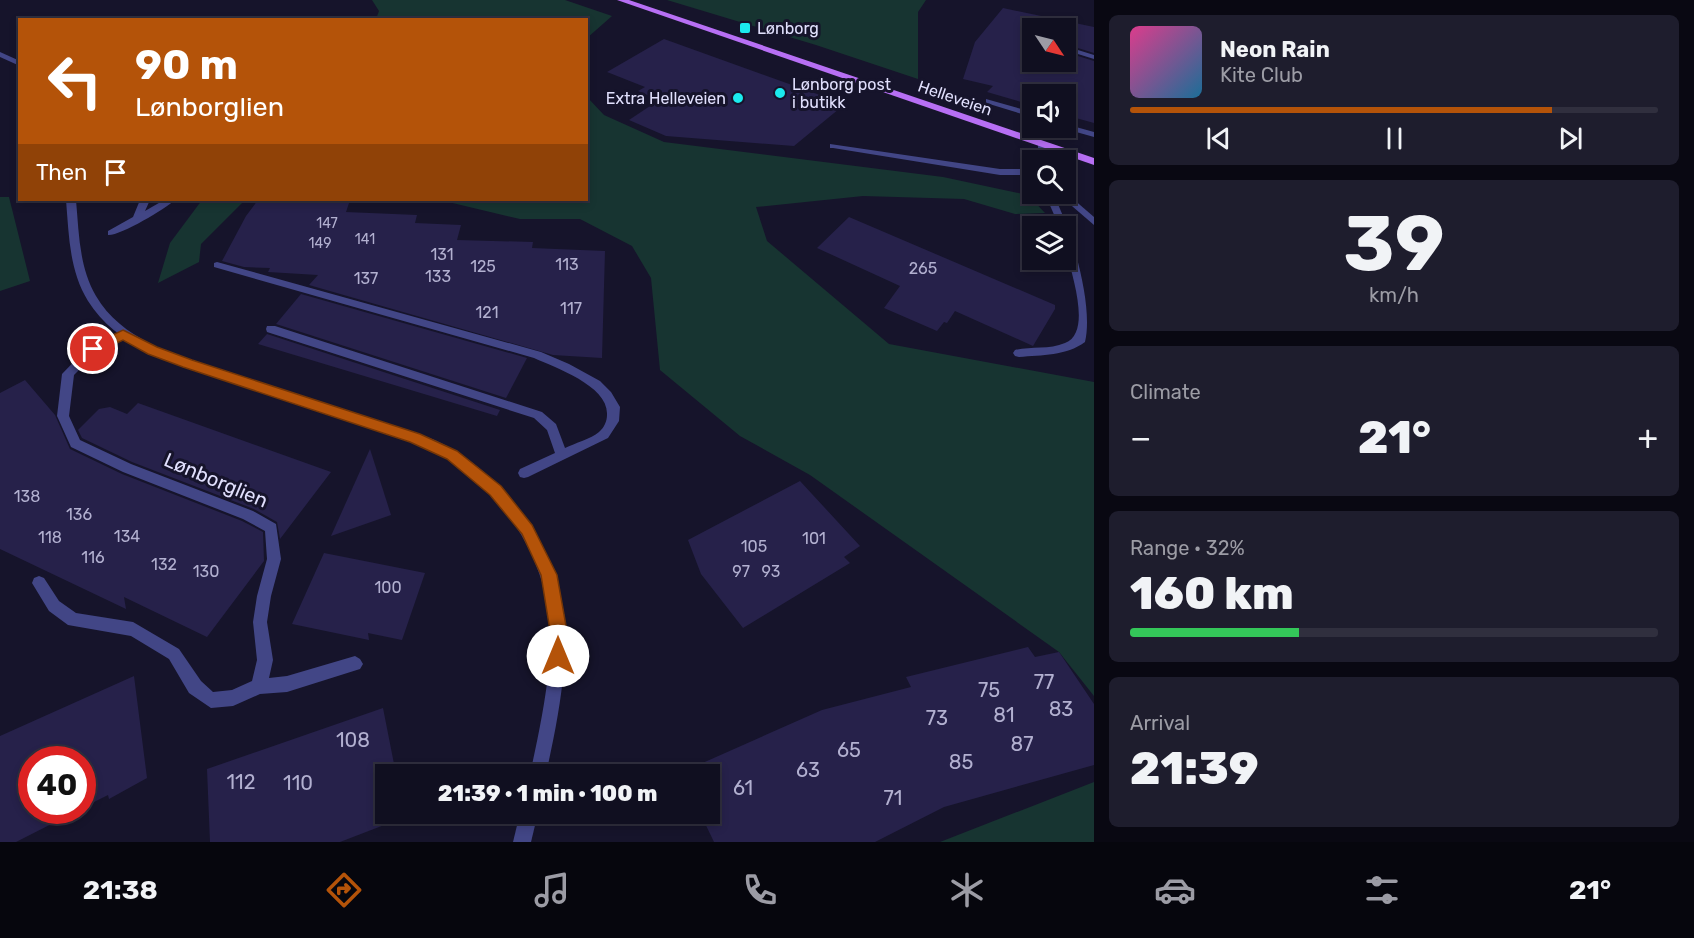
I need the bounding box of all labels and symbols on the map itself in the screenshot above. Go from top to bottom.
north arrow [1022,18,1076,72]
place label: Lønborg [757,19,819,38]
marker: Lønborg [738,21,752,35]
place label: Lønborg post i butikk [792,75,891,112]
street label: Helleveien [916,77,994,119]
marker: Lønborg post i butikk [773,86,787,100]
place label: Extra Helleveien [606,89,726,108]
marker: Extra Helleveien [731,91,745,105]
house number: 147 [316,215,338,232]
house number: 141 [355,231,375,248]
house number: 149 [309,235,331,252]
house number: 131 [430,245,454,264]
house number: 113 [555,255,579,274]
house number: 125 [470,257,496,276]
house number: 265 [909,259,937,278]
house number: 133 [425,267,451,286]
house number: 137 [354,269,378,288]
house number: 117 [560,299,582,318]
house number: 121 [475,303,499,322]
pin [67,323,118,374]
street label: Lønborglien [161,447,271,513]
house number: 138 [14,487,40,506]
house number: 136 [66,505,92,524]
house number: 134 [114,527,140,546]
house number: 118 [38,528,62,547]
house number: 101 [802,529,826,548]
house number: 105 [741,537,767,556]
house number: 116 [81,548,105,567]
house number: 132 [151,555,177,574]
house number: 130 [193,562,219,581]
house number: 97 [732,562,750,581]
house number: 93 [762,562,780,581]
house number: 100 [374,578,402,597]
position arrow [526,624,590,688]
house number: 77 [1034,670,1054,694]
house number: 75 [978,678,1000,702]
house number: 83 [1049,697,1073,721]
house number: 81 [993,703,1015,727]
house number: 73 [926,706,948,730]
house number: 108 [336,728,370,752]
house number: 87 [1011,732,1033,756]
house number: 65 [837,738,861,762]
speed limit sign: 40 [18,746,96,824]
house number: 85 [949,750,973,774]
house number: 63 [796,758,820,782]
house number: 112 [227,770,255,794]
house number: 110 [283,771,313,795]
house number: 61 [733,776,753,800]
house number: 71 [884,786,902,810]

